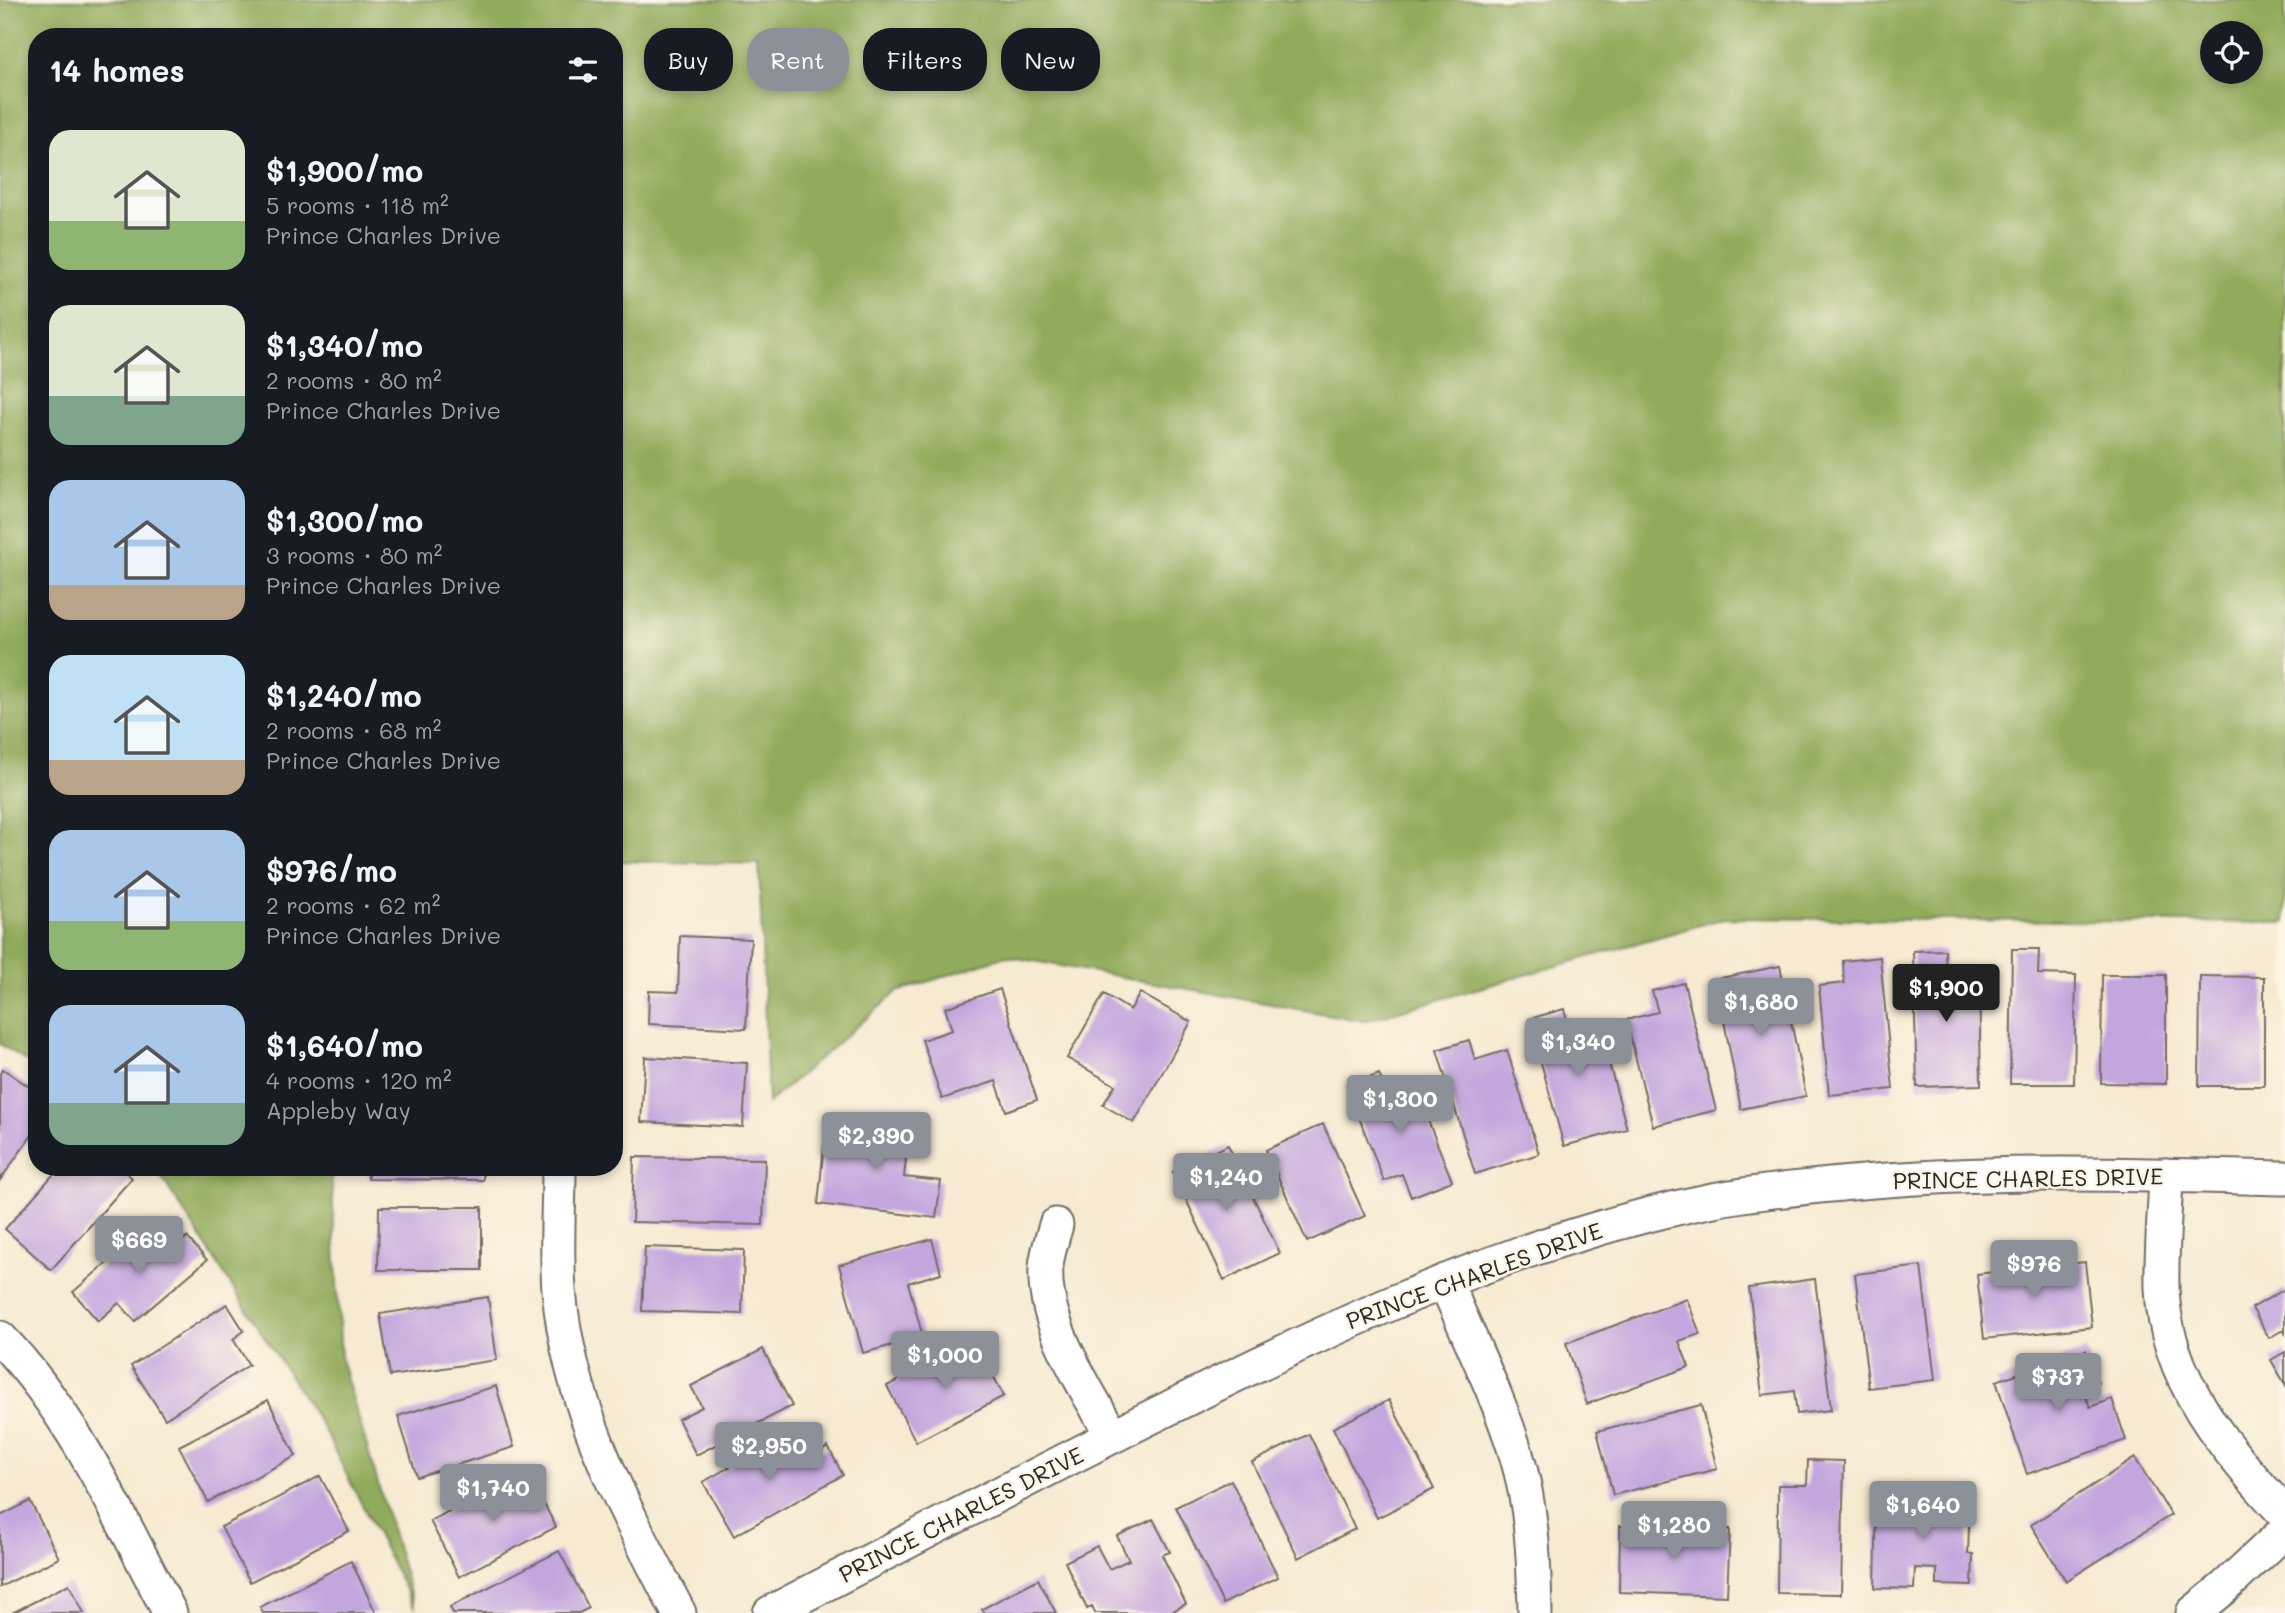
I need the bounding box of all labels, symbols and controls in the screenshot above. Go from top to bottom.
map controls [2200,21,2263,84]
button: locate [2200,21,2263,84]
chip: Buy [644,28,733,91]
chip: Rent [747,28,849,91]
chip: Filters [863,28,987,91]
chip: New [1001,28,1100,91]
text: 14 homes [49,50,185,90]
icon: filters [564,51,602,89]
text: $1,900/mo [266,150,423,190]
icon: home [105,158,189,242]
text: 5 rooms · 118 m² [266,190,449,220]
text: Prince Charles Drive [266,220,501,250]
text: $1,340/mo [266,325,423,365]
icon: home [105,333,189,417]
text: 2 rooms · 80 m² [266,365,442,395]
text: Prince Charles Drive [266,395,501,425]
text: $1,300/mo [266,500,423,540]
icon: home [105,508,189,592]
text: 3 rooms · 80 m² [266,540,442,570]
text: Prince Charles Drive [266,570,501,600]
text: $1,240/mo [266,675,422,715]
icon: home [105,683,189,767]
text: 2 rooms · 68 m² [266,715,441,745]
text: Prince Charles Drive [266,745,501,775]
text: $976/mo [266,850,397,890]
icon: home [105,858,189,942]
text: 2 rooms · 62 m² [266,890,440,920]
text: Prince Charles Drive [266,920,501,950]
pin: $1,900 [1889,964,2003,1024]
text: $1,900 [1909,972,1983,1002]
pin: $1,680 [1704,978,1818,1038]
text: $1,680 [1724,986,1798,1016]
pin: $1,340 [1521,1018,1635,1078]
text: $1,640/mo [266,1025,423,1065]
text: $1,340 [1541,1026,1615,1056]
icon: home [105,1033,189,1117]
text: 4 rooms · 120 m² [266,1065,452,1095]
pin: $1,300 [1343,1076,1457,1135]
text: $1,300 [1363,1083,1437,1113]
text: Appleby Way [266,1095,411,1125]
pin: $2,390 [819,1112,933,1172]
text: $2,390 [838,1120,914,1150]
pin: $1,240 [1169,1154,1283,1213]
text: $1,240 [1189,1161,1263,1191]
street label: PRINCE CHARLES DRIVE [1893,1161,2163,1195]
street label: PRINCE CHARLES DRIVE [1342,1215,1606,1335]
pin: $669 [98,1216,180,1276]
text: $669 [111,1224,167,1254]
pin: $976 [1993,1240,2075,1300]
text: $976 [2007,1248,2061,1278]
pin: $1,000 [888,1332,1002,1391]
text: $1,000 [907,1339,983,1369]
pin: $737 [2017,1354,2099,1413]
text: $737 [2031,1361,2085,1391]
pin: $2,950 [712,1422,826,1482]
text: $2,950 [731,1430,807,1460]
street label: PRINCE CHARLES DRIVE [834,1439,1088,1589]
pin: $1,740 [436,1464,550,1524]
text: $1,740 [456,1472,530,1502]
pin: $1,640 [1866,1482,1980,1541]
text: $1,640 [1886,1489,1960,1519]
pin: $1,280 [1617,1502,1731,1561]
text: $1,280 [1637,1509,1711,1539]

